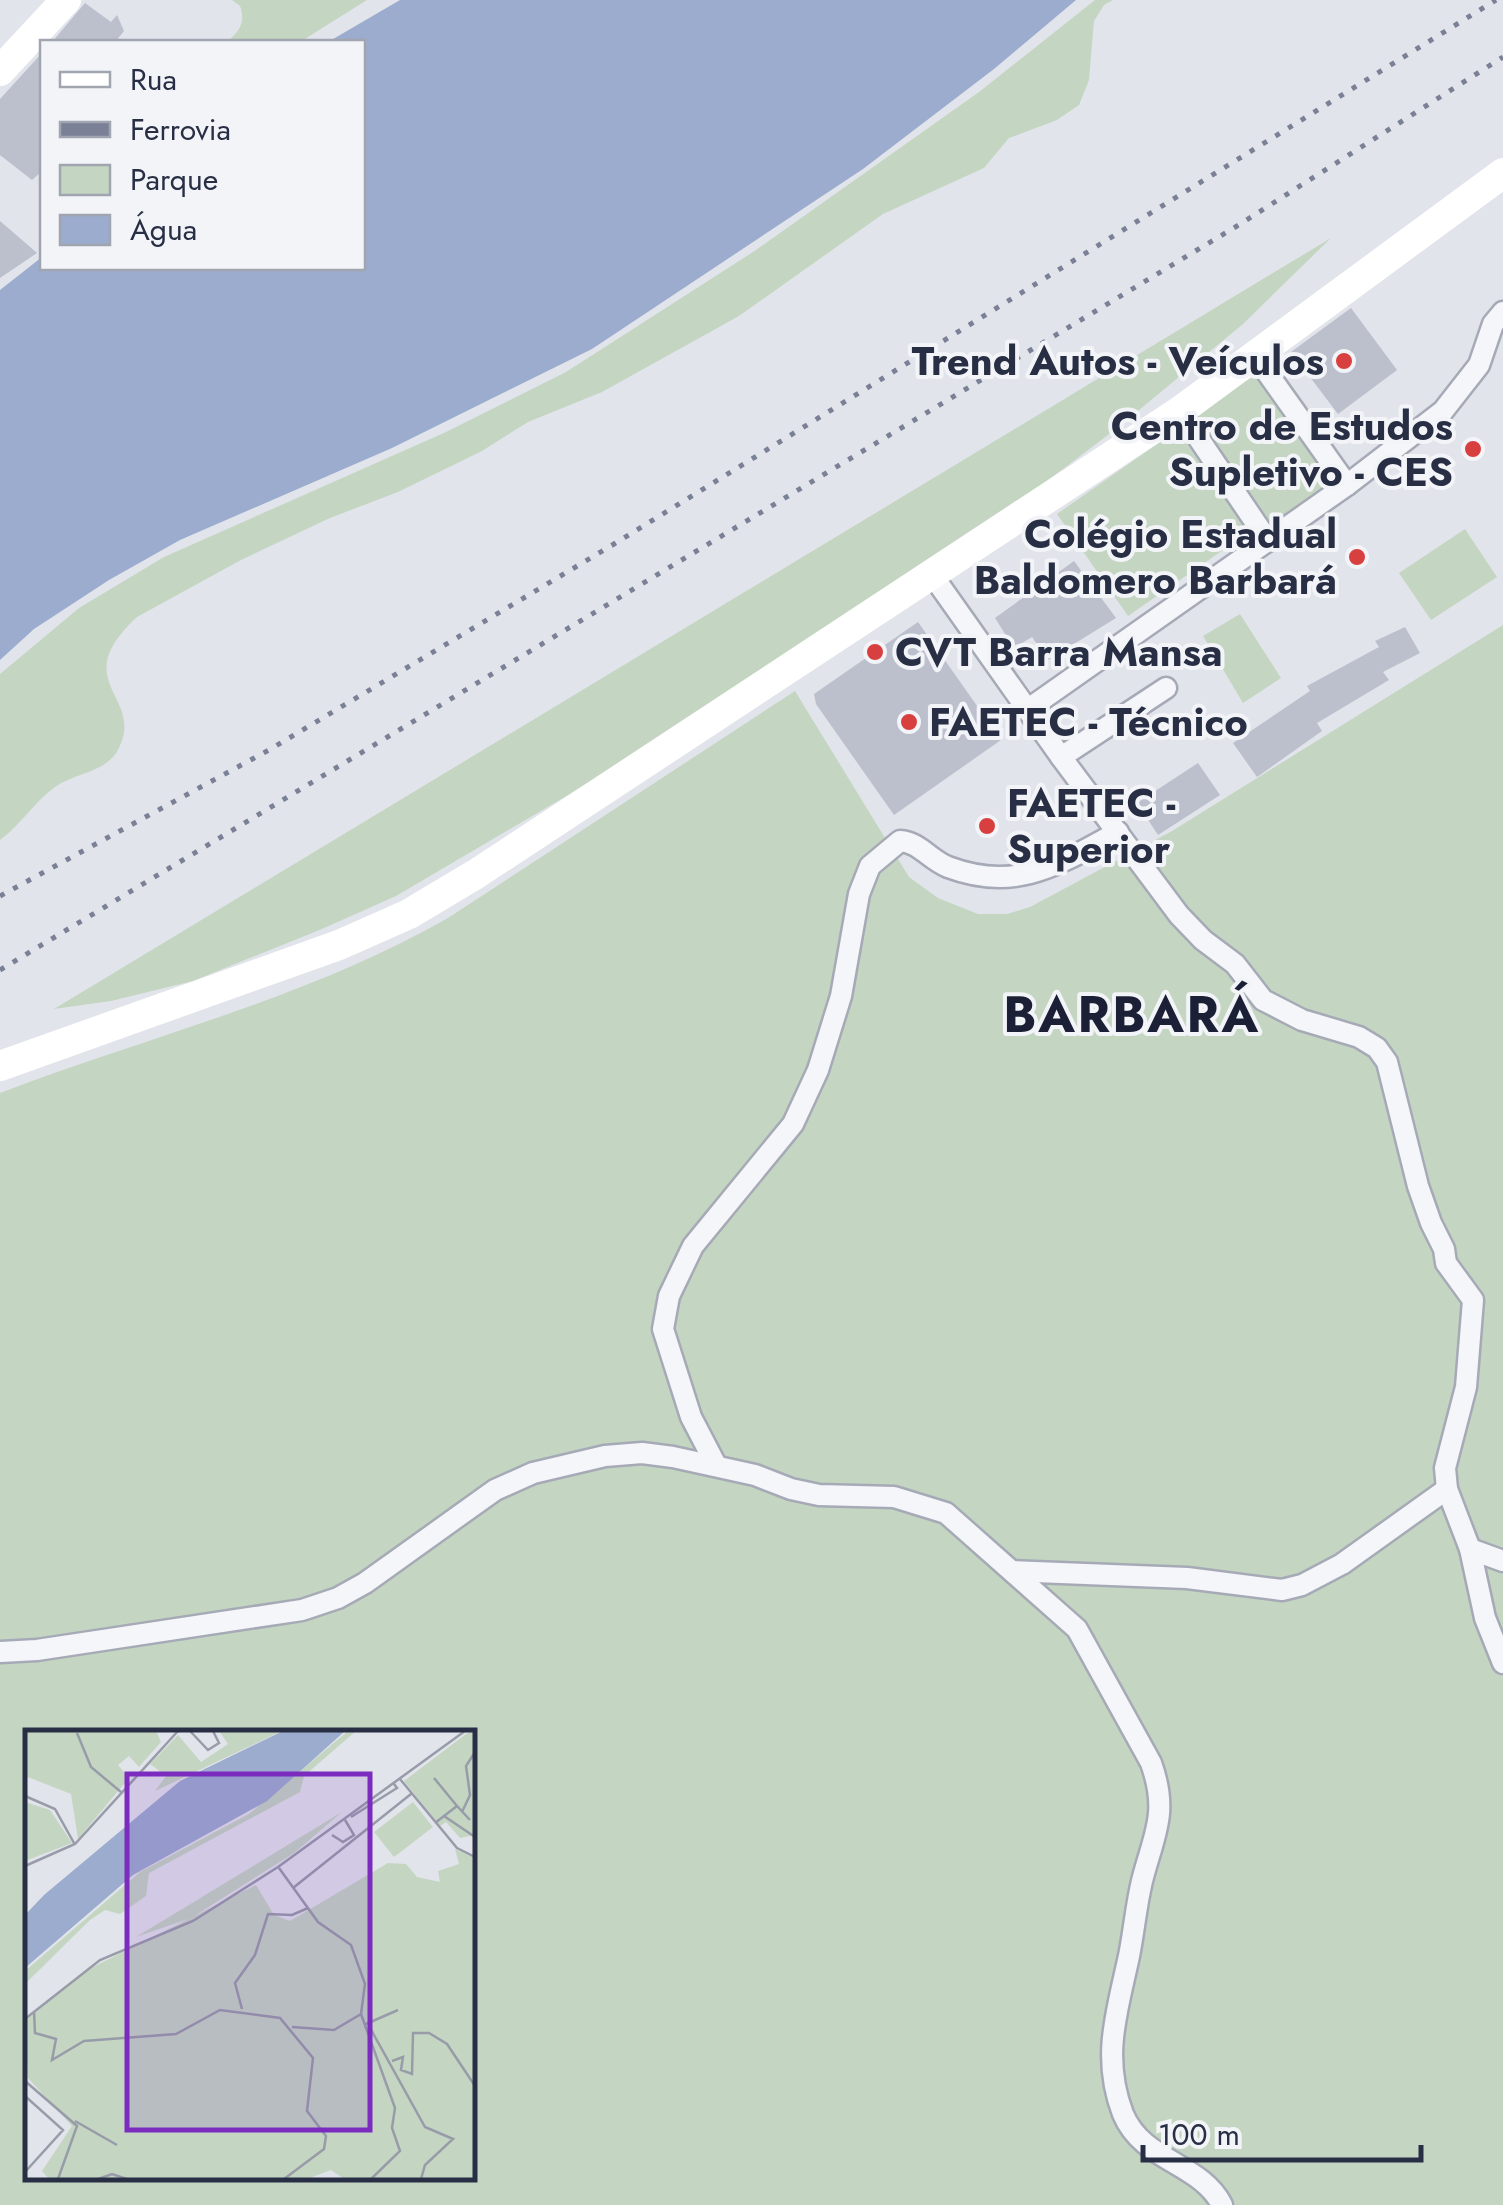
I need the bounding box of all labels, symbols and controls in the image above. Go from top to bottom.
legend [40,40,365,270]
text: Rua [130,58,177,101]
text: Ferrovia [130,108,231,151]
text: Parque [130,158,218,201]
text: Água [130,208,197,251]
place label: Trend Autos - Veículos [912,332,1324,390]
marker: Trend Autos - Veículos [1333,350,1355,372]
place label: Centro de Estudos Supletivo - CES [1111,397,1453,501]
marker: Centro de Estudos Supletivo - CES [1462,438,1484,460]
place label: Colégio Estadual Baldomero Barbará [974,505,1337,609]
marker: Colégio Estadual Baldomero Barbará [1346,546,1368,568]
place label: CVT Barra Mansa [895,623,1222,681]
marker: CVT Barra Mansa [864,641,886,663]
place label: FAETEC - Técnico [929,693,1248,751]
marker: FAETEC - Técnico [898,711,920,733]
place label: FAETEC - Superior [1007,774,1175,878]
marker: FAETEC - Superior [976,815,998,837]
district label: BARBARÁ [1003,978,1261,1051]
inset map [25,1730,475,2180]
scale bar [1143,2100,1420,2162]
text: 100 m [1158,2113,1240,2156]

